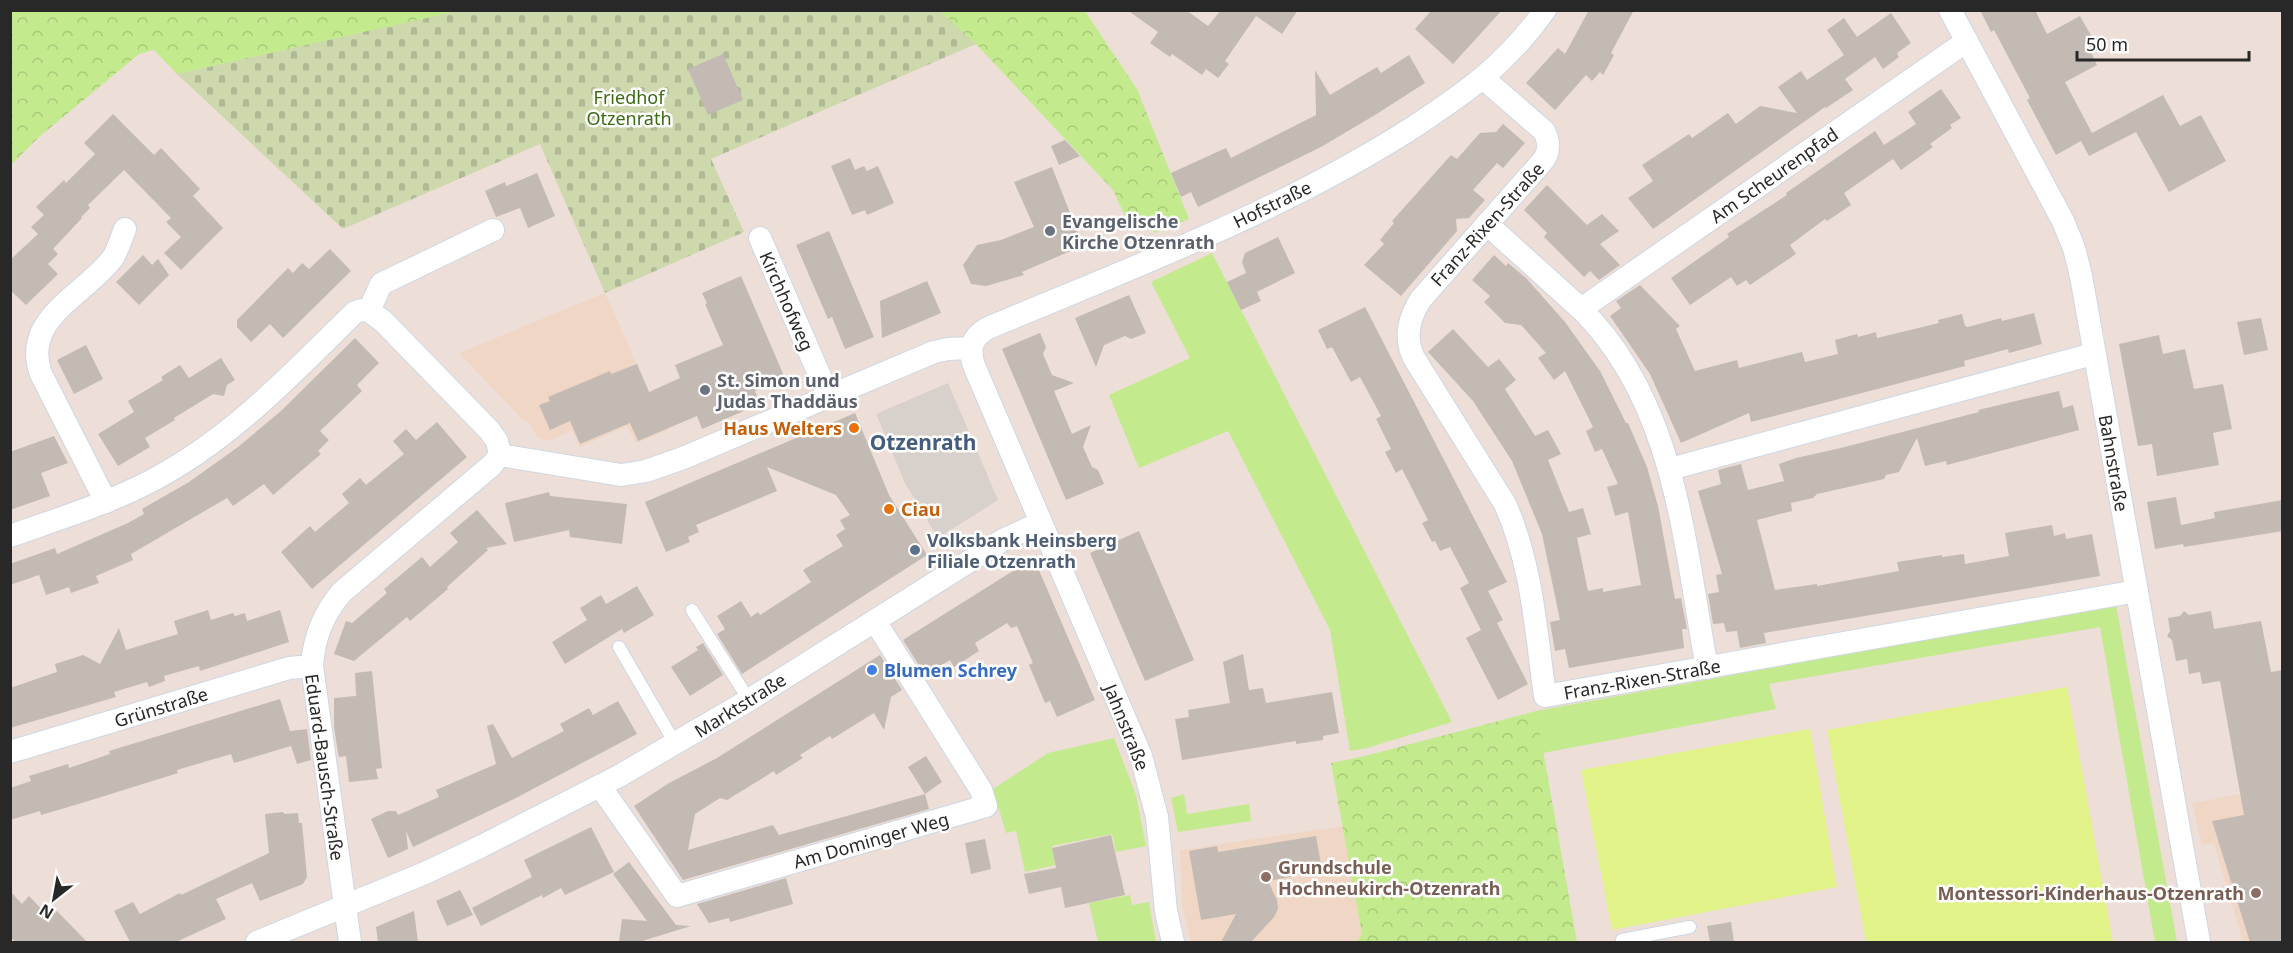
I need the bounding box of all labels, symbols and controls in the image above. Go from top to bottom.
scale bar [2077,24,2250,62]
text: 50 m [2086,32,2128,56]
park label: Friedhof Otzenrath [586,85,672,130]
street label: Am Scheurenpfad [1705,122,1843,228]
street label: Franz-Rixen-Straße [1425,157,1549,291]
street label: Hofstraße [1229,175,1315,233]
place label: Evangelische Kirche Otzenrath [1062,209,1215,254]
marker: Evangelische Kirche Otzenrath [1043,224,1057,238]
street label: Kirchhofweg [754,248,820,354]
place label: St. Simon und Judas Thaddäus [715,368,858,413]
marker: St. Simon und Judas Thaddäus [698,383,712,397]
street label: Bahnstraße [2094,413,2134,513]
place label: Haus Welters [723,416,842,440]
marker: Haus Welters [847,421,861,435]
district label: Otzenrath [870,428,976,456]
place label: Ciau [901,497,940,521]
marker: Ciau [882,502,896,516]
place label: Volksbank Heinsberg Filiale Otzenrath [927,528,1117,573]
marker: Volksbank Heinsberg Filiale Otzenrath [908,543,922,557]
street label: Franz-Rixen-Straße [1562,653,1722,705]
place label: Blumen Schrey [884,658,1018,682]
marker: Blumen Schrey [865,663,879,677]
street label: Marktstraße [690,667,790,743]
street label: Eduard-Bausch-Straße [300,672,350,862]
street label: Jahnstraße [1098,678,1155,774]
street label: Grünstraße [111,681,211,733]
street label: Am Dominger Weg [791,806,951,874]
place label: Grundschule Hochneukirch-Otzenrath [1278,855,1500,900]
north arrow [24,869,84,929]
marker: Grundschule Hochneukirch-Otzenrath [1259,870,1273,884]
place label: Montessori-Kinderhaus-Otzenrath [1937,881,2244,905]
marker: Montessori-Kinderhaus-Otzenrath [2249,886,2263,900]
text: N [35,899,58,925]

